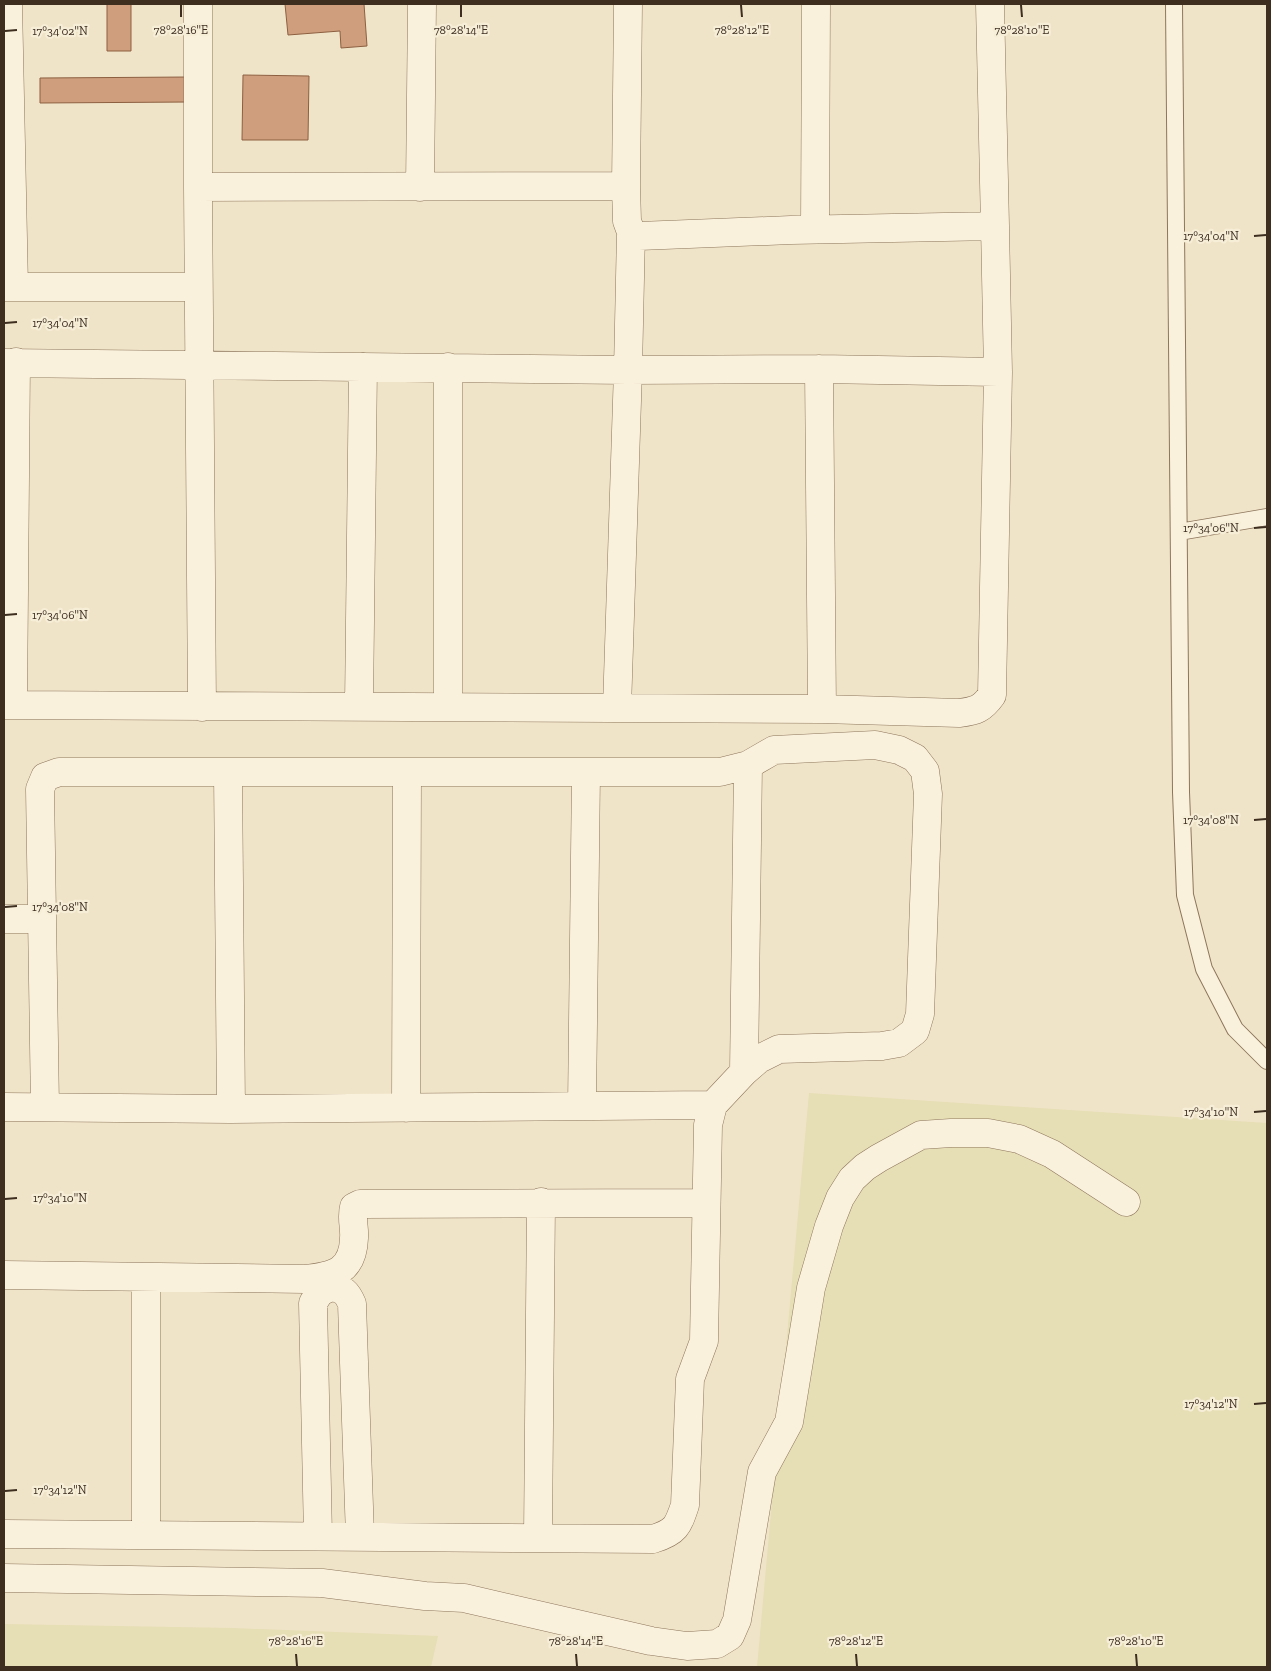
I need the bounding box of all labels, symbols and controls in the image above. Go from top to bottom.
text: 78°28'16"E [154,23,208,37]
text: 78°28'14"E [434,23,488,37]
text: 78°28'12"E [715,23,769,37]
text: 78°28'10"E [995,23,1049,37]
text: 17°34'02"N [32,24,88,38]
text: 17°34'04"N [1183,229,1239,243]
text: 17°34'04"N [32,316,88,330]
text: 17°34'06"N [1183,521,1239,535]
text: 17°34'06"N [32,608,88,622]
text: 17°34'08"N [1183,813,1239,827]
text: 17°34'08"N [32,900,88,914]
text: 17°34'10"N [1184,1105,1238,1119]
text: 17°34'10"N [33,1191,87,1205]
text: 17°34'12"N [1184,1397,1238,1411]
text: 17°34'12"N [33,1483,87,1497]
text: 78°28'16"E [269,1634,323,1648]
text: 78°28'14"E [549,1634,603,1648]
text: 78°28'12"E [829,1634,883,1648]
text: 78°28'10"E [1109,1634,1163,1648]

